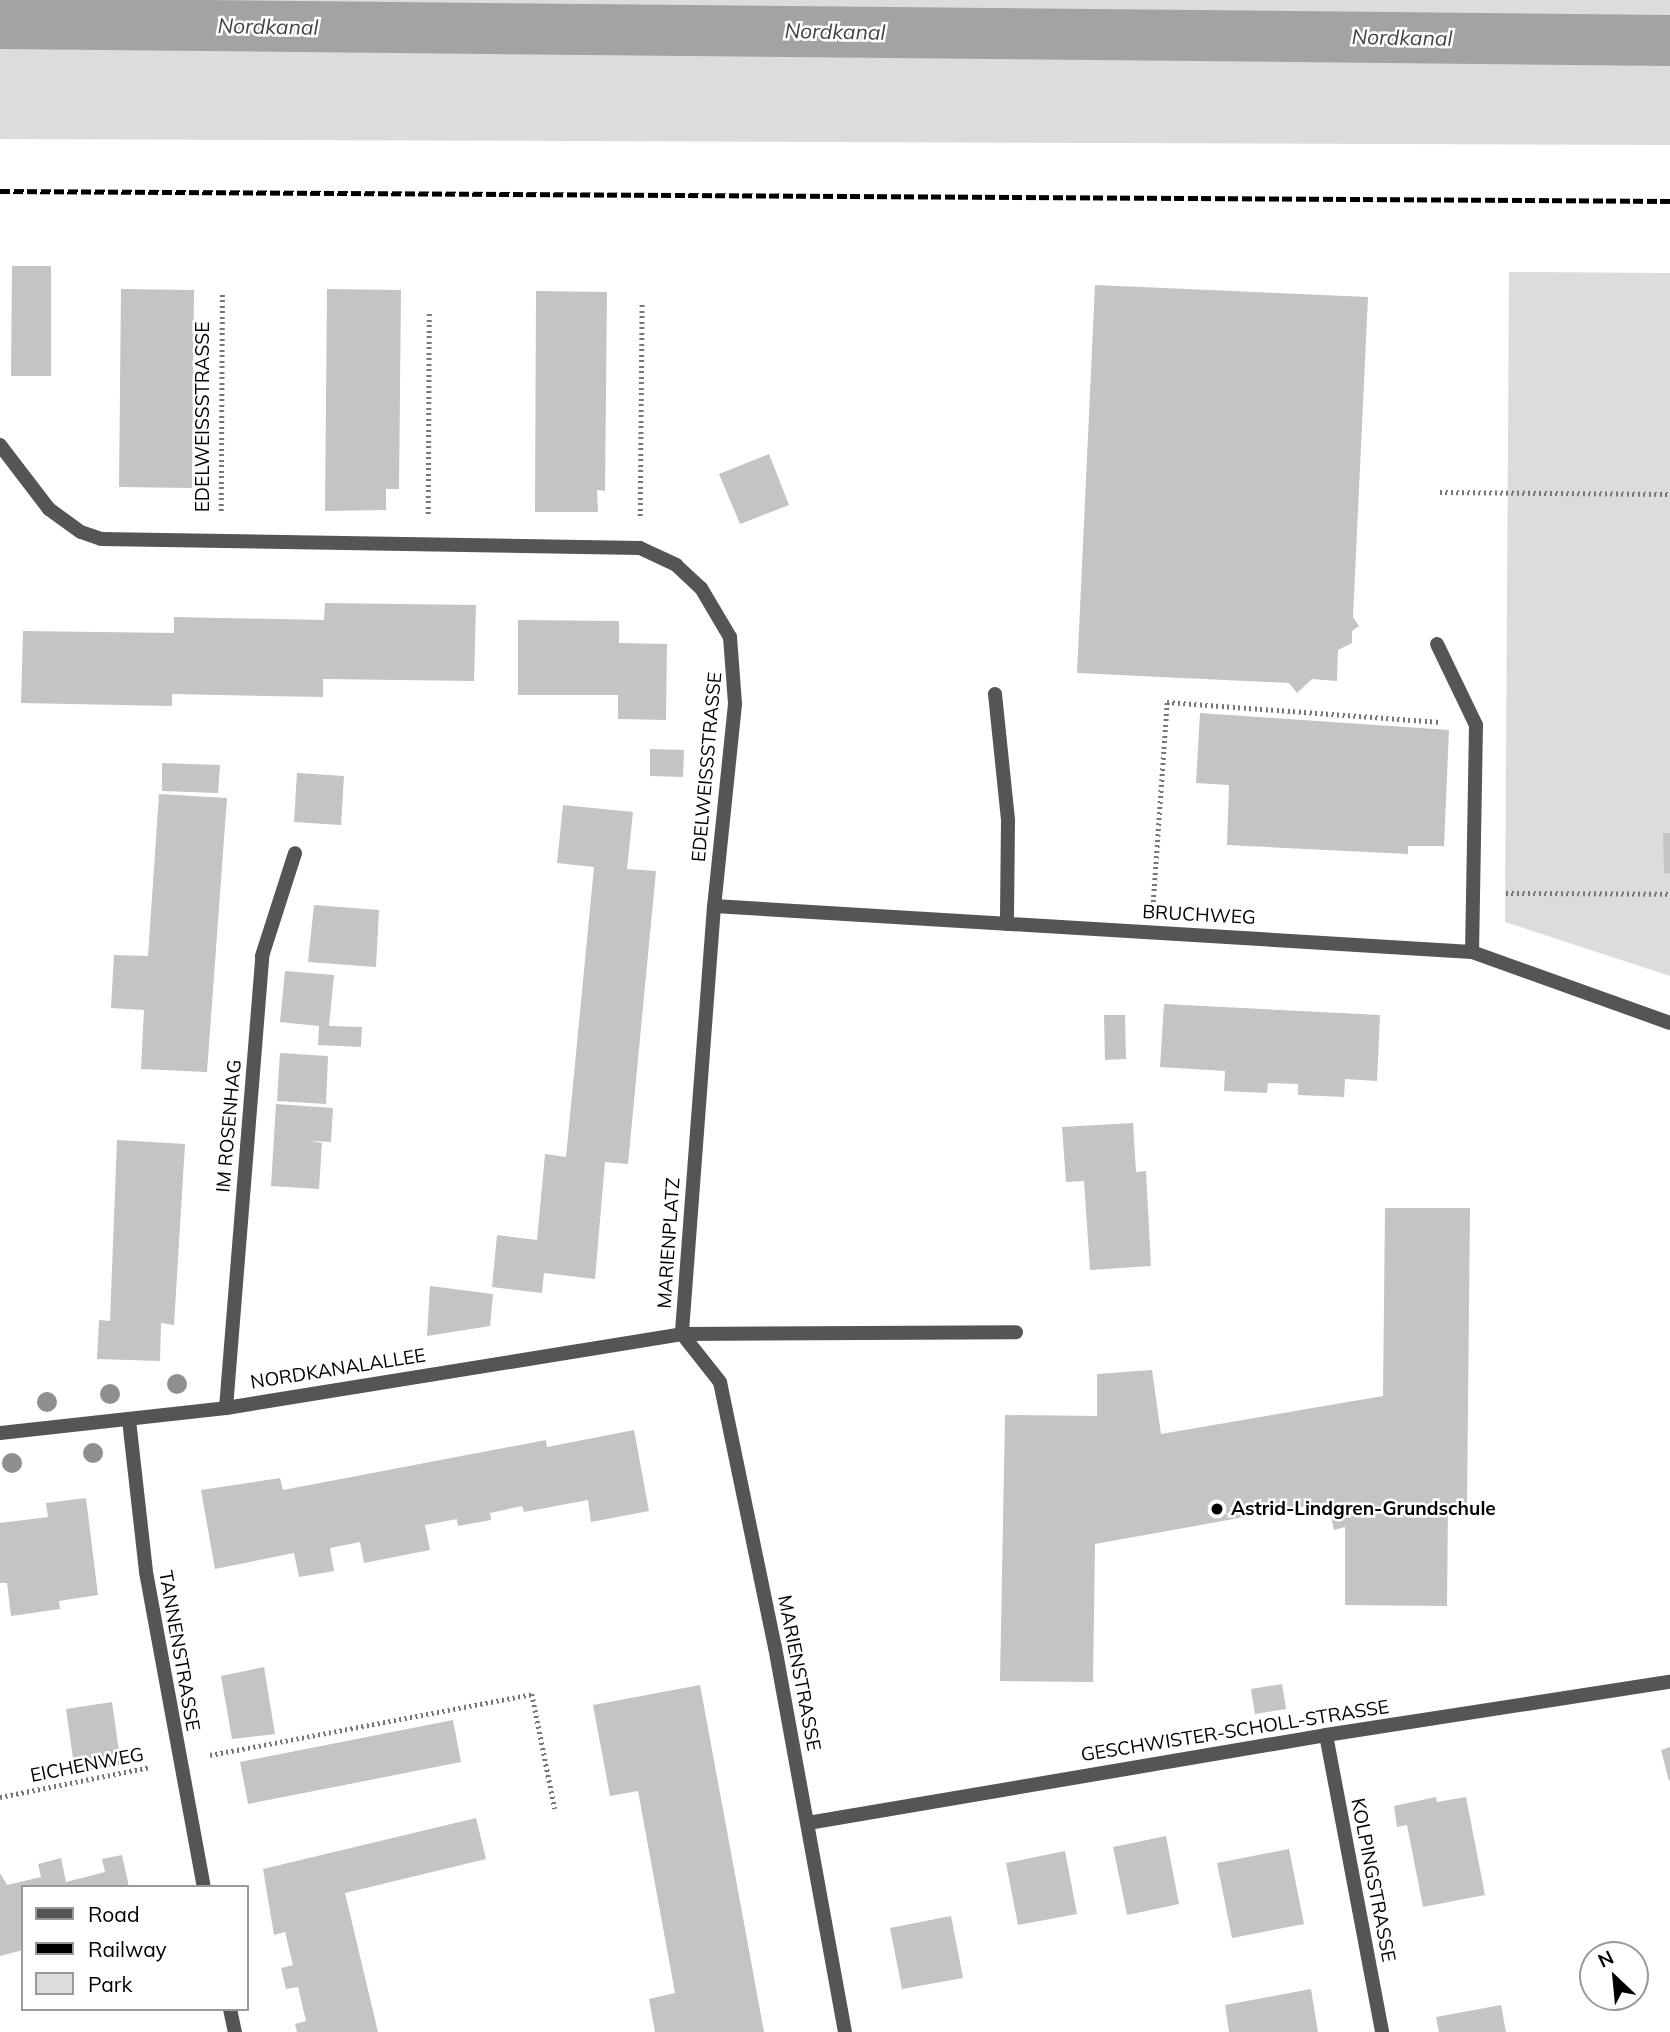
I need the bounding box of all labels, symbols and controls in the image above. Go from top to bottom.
water label: Nordkanal [217,13,319,39]
water label: Nordkanal [784,18,886,44]
water label: Nordkanal [1351,24,1453,50]
street label: EDELWEISSSTRASSE [192,322,214,512]
street label: EDELWEISSSTRASSE [687,671,727,863]
street label: BRUCHWEG [1142,901,1256,929]
street label: IM ROSENHAG [212,1059,246,1193]
street label: MARIENPLATZ [653,1177,685,1309]
street label: NORDKANALALLEE [249,1344,427,1394]
place label: Astrid-Lindgren-Grundschule [1231,1498,1496,1520]
marker: Astrid-Lindgren-Grundschule [1209,1501,1225,1517]
street label: TANNENSTRASSE [154,1569,204,1733]
street label: MARIENSTRASSE [773,1593,825,1753]
street label: GESCHWISTER-SCHOLL-STRASSE [1079,1695,1391,1767]
street label: EICHENWEG [28,1743,146,1787]
street label: KOLPINGSTRASSE [1346,1796,1400,1964]
legend [21,1885,248,2011]
text: Road [88,1901,139,1927]
text: Railway [88,1936,167,1962]
north arrow [1579,1941,1649,2011]
text: N [1594,1945,1617,1973]
text: Park [88,1971,132,1997]

